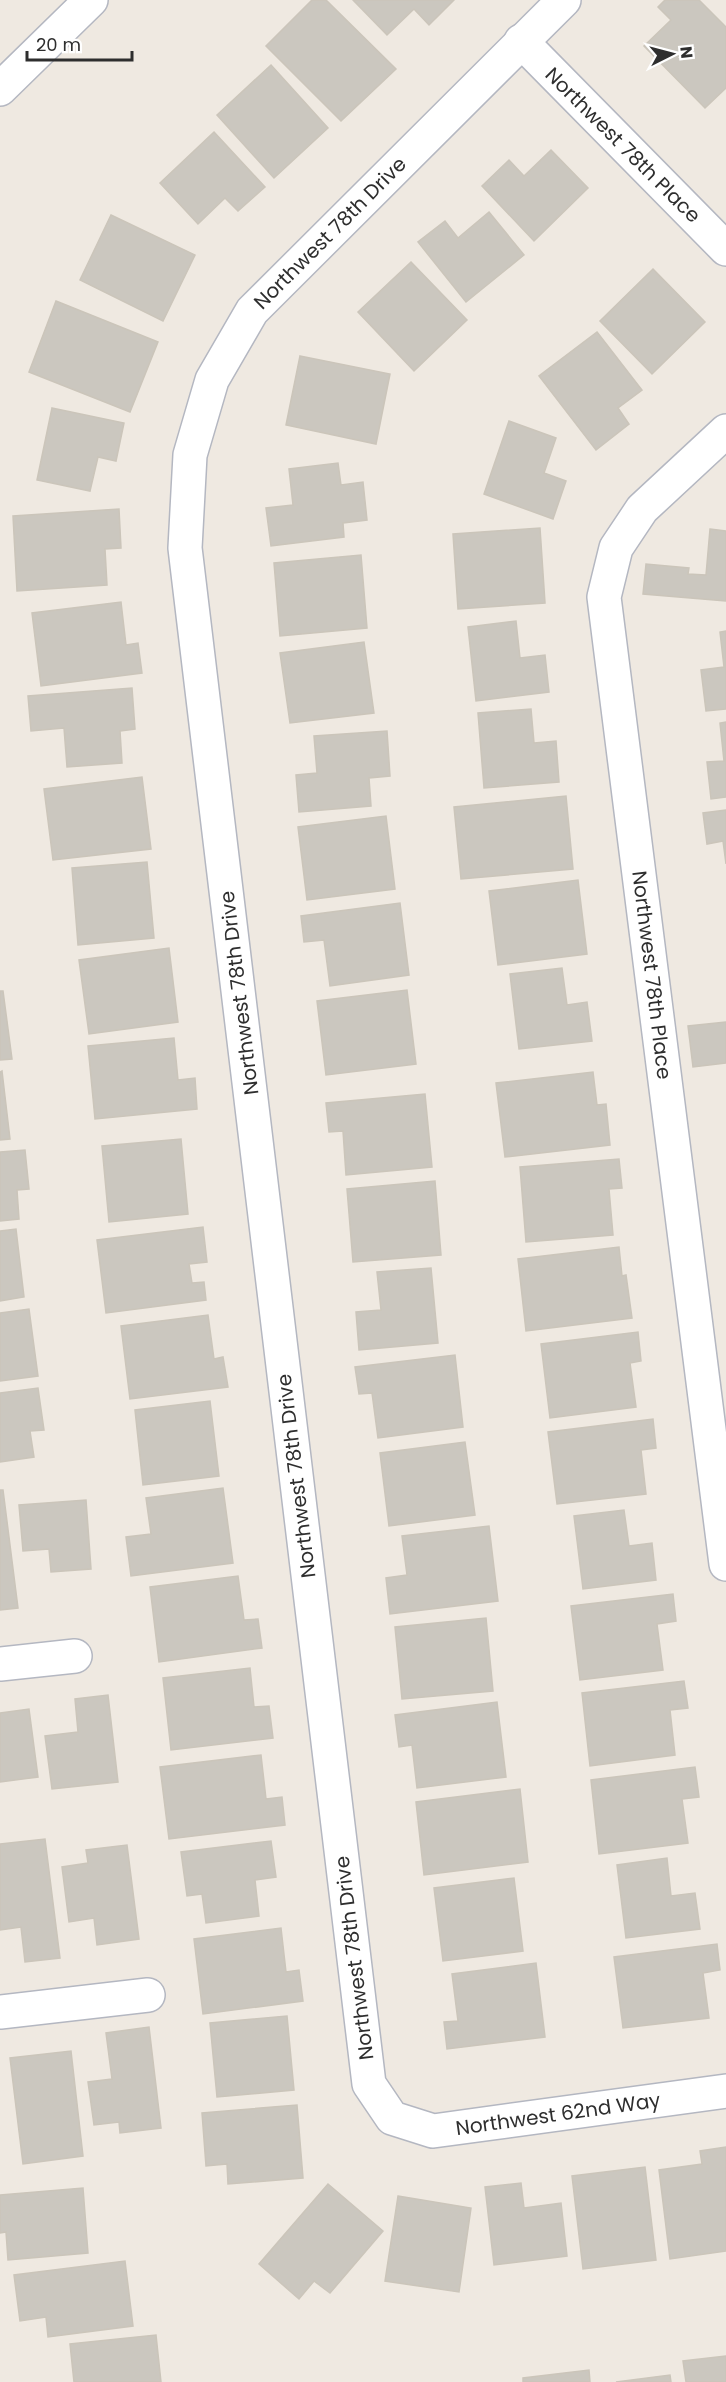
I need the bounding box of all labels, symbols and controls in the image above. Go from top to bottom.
scale bar [27,24,132,62]
north arrow [642,24,702,84]
text: 20 m [36,32,81,57]
text: N [674,45,698,60]
street label: Northwest 78th Place [539,61,707,229]
street label: Northwest 78th Drive [247,150,413,316]
street label: Northwest 78th Place [625,869,679,1081]
street label: Northwest 78th Drive [213,889,265,1097]
street label: Northwest 78th Drive [270,1372,322,1580]
street label: Northwest 78th Drive [328,1854,380,2062]
street label: Northwest 62nd Way [454,2086,662,2142]

